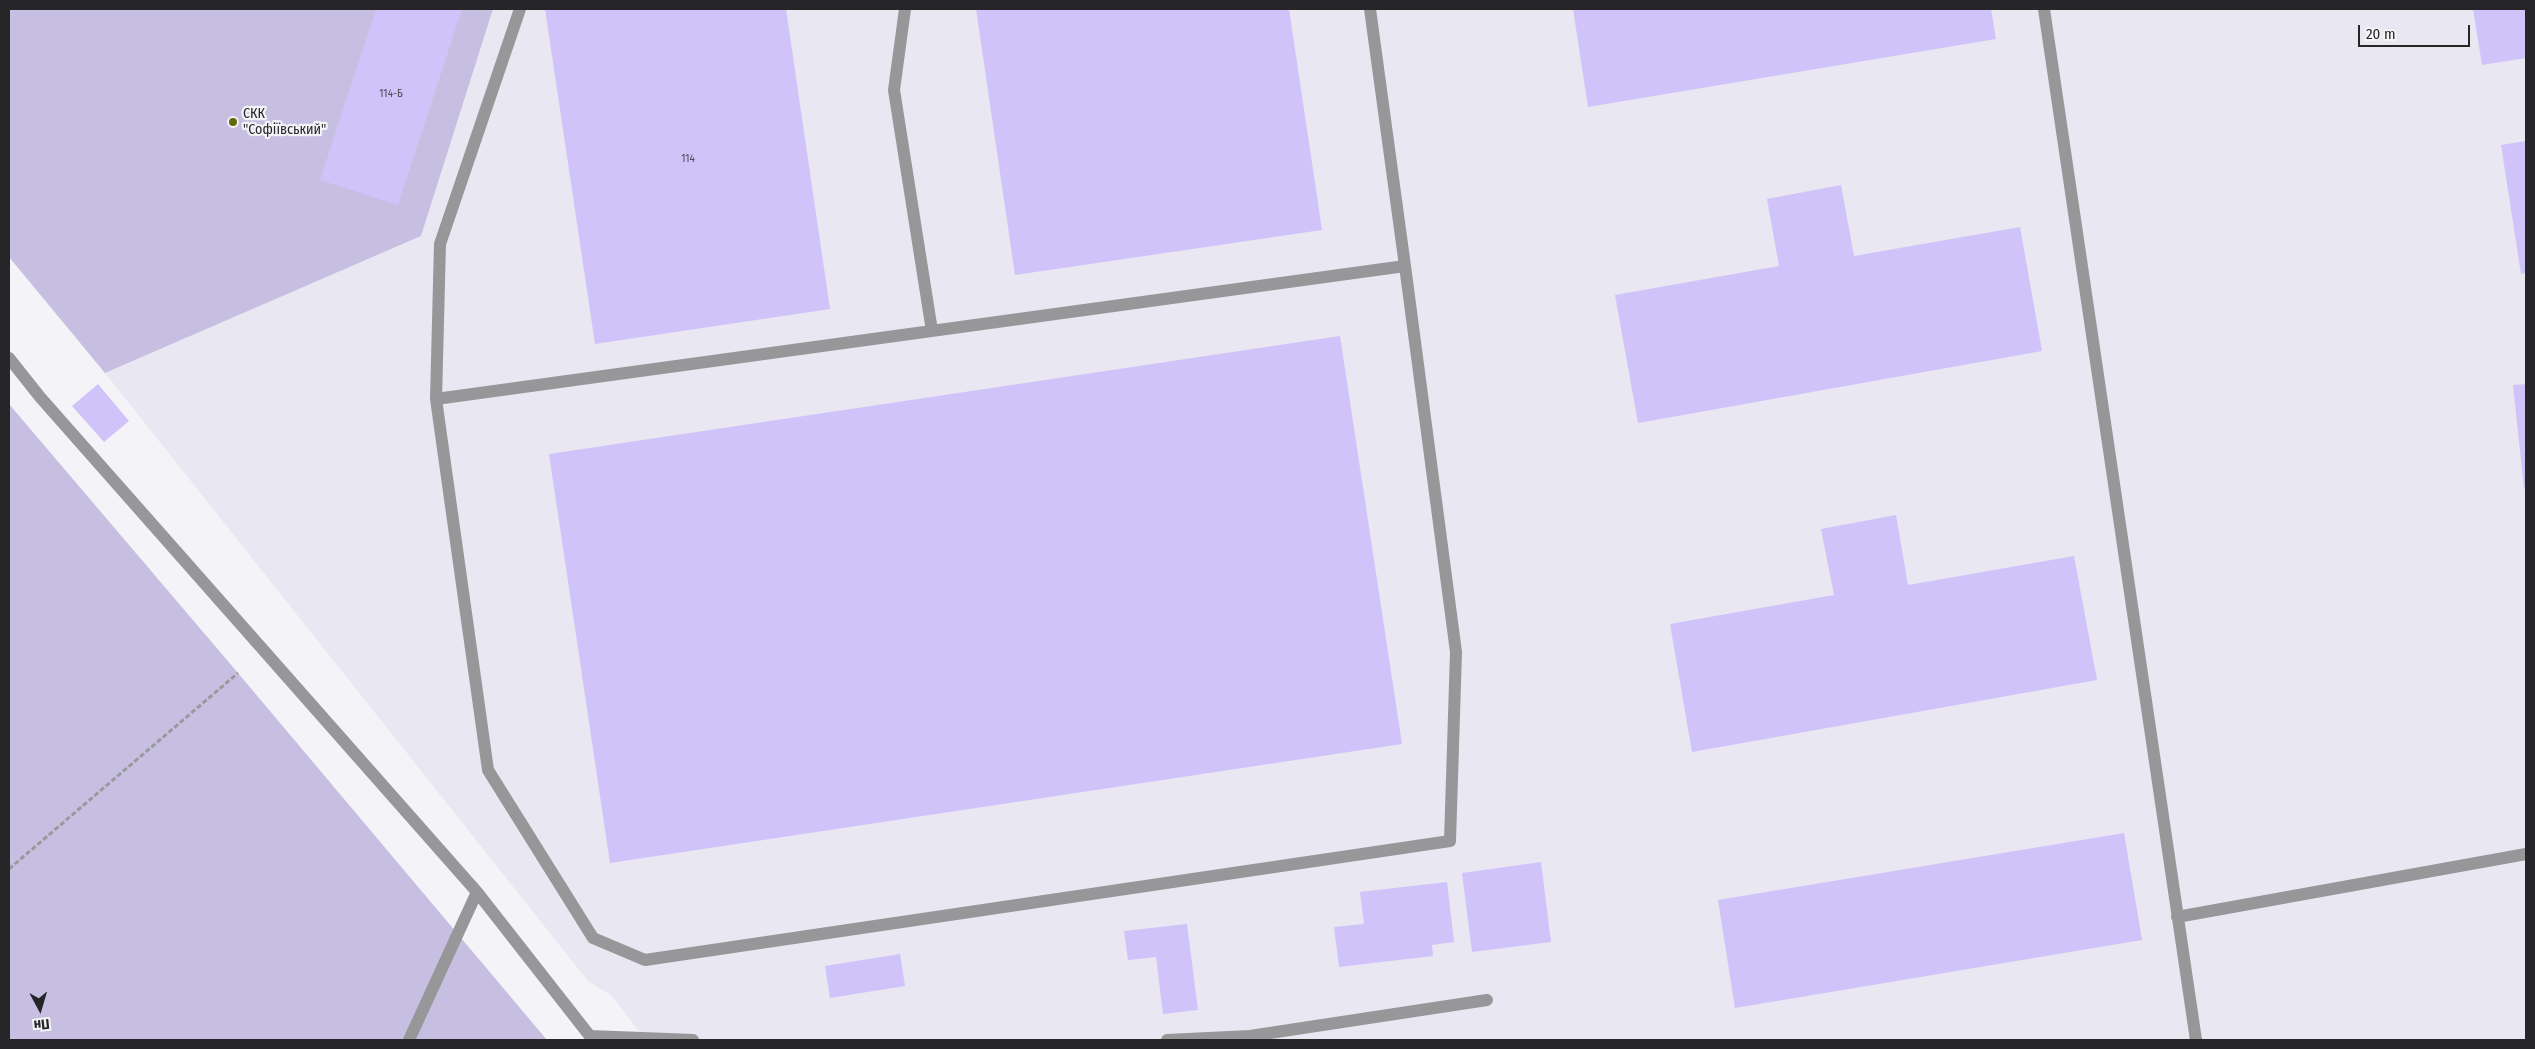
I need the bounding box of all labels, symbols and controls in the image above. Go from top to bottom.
scale bar [2360,15,2472,47]
text: 20 m [2366,25,2396,43]
house number: 114-Б [379,87,403,101]
place label: СКК "Софіївський" [243,106,326,138]
marker: СКК "Софіївський" [227,116,239,128]
house number: 114 [681,152,695,166]
north arrow [15,984,65,1034]
text: Пн [33,1015,50,1034]

